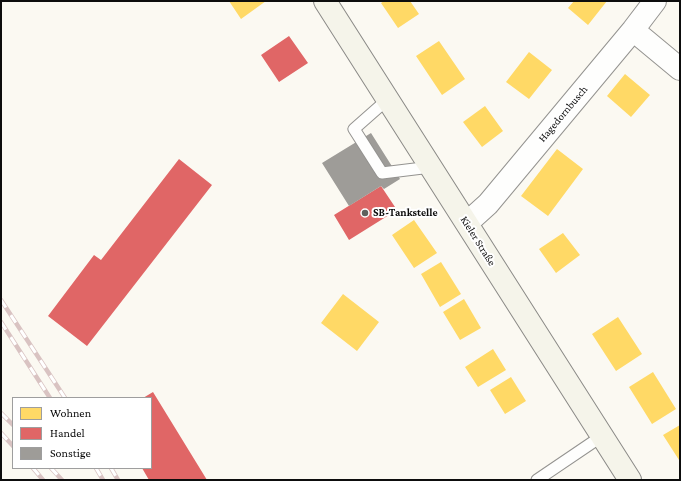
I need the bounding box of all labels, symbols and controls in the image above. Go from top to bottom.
street label: Hagedornbusch [536,83,590,145]
place label: SB-Tankstelle [373,206,438,220]
marker: SB-Tankstelle [360,208,370,218]
street label: Kieler Straße [457,214,499,268]
legend [12,397,152,469]
text: Wohnen [50,406,91,420]
text: Handel [50,426,85,440]
text: Sonstige [50,446,91,460]

